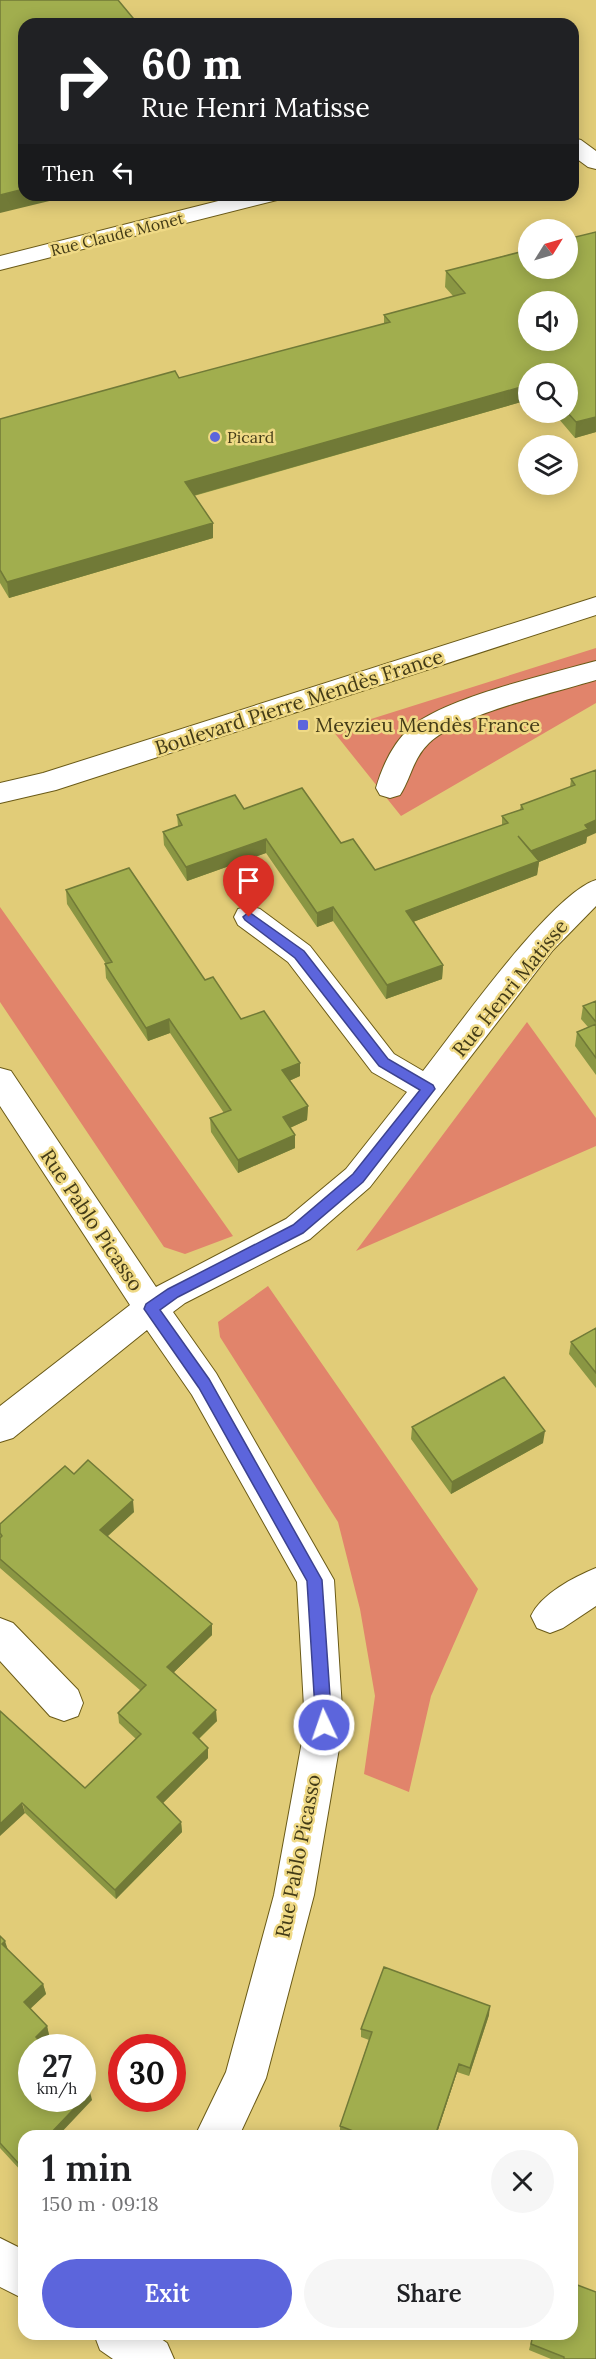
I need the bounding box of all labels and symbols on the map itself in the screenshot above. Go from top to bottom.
street label: Rue Claude Monet [48,208,186,260]
north arrow [518,219,578,279]
place label: Picard [227,427,275,447]
marker: Picard [208,430,222,444]
street label: Boulevard Pierre Mendès France [151,643,446,760]
place label: Meyzieu Mendès France [315,712,540,737]
marker: Meyzieu Mendès France [296,718,310,732]
pin [223,855,274,917]
street label: Rue Henri Matisse [447,914,573,1061]
street label: Rue Pablo Picasso [36,1144,149,1295]
position arrow [292,1693,356,1757]
street label: Rue Pablo Picasso [269,1772,326,1940]
speed limit sign: 30 [108,2034,186,2112]

